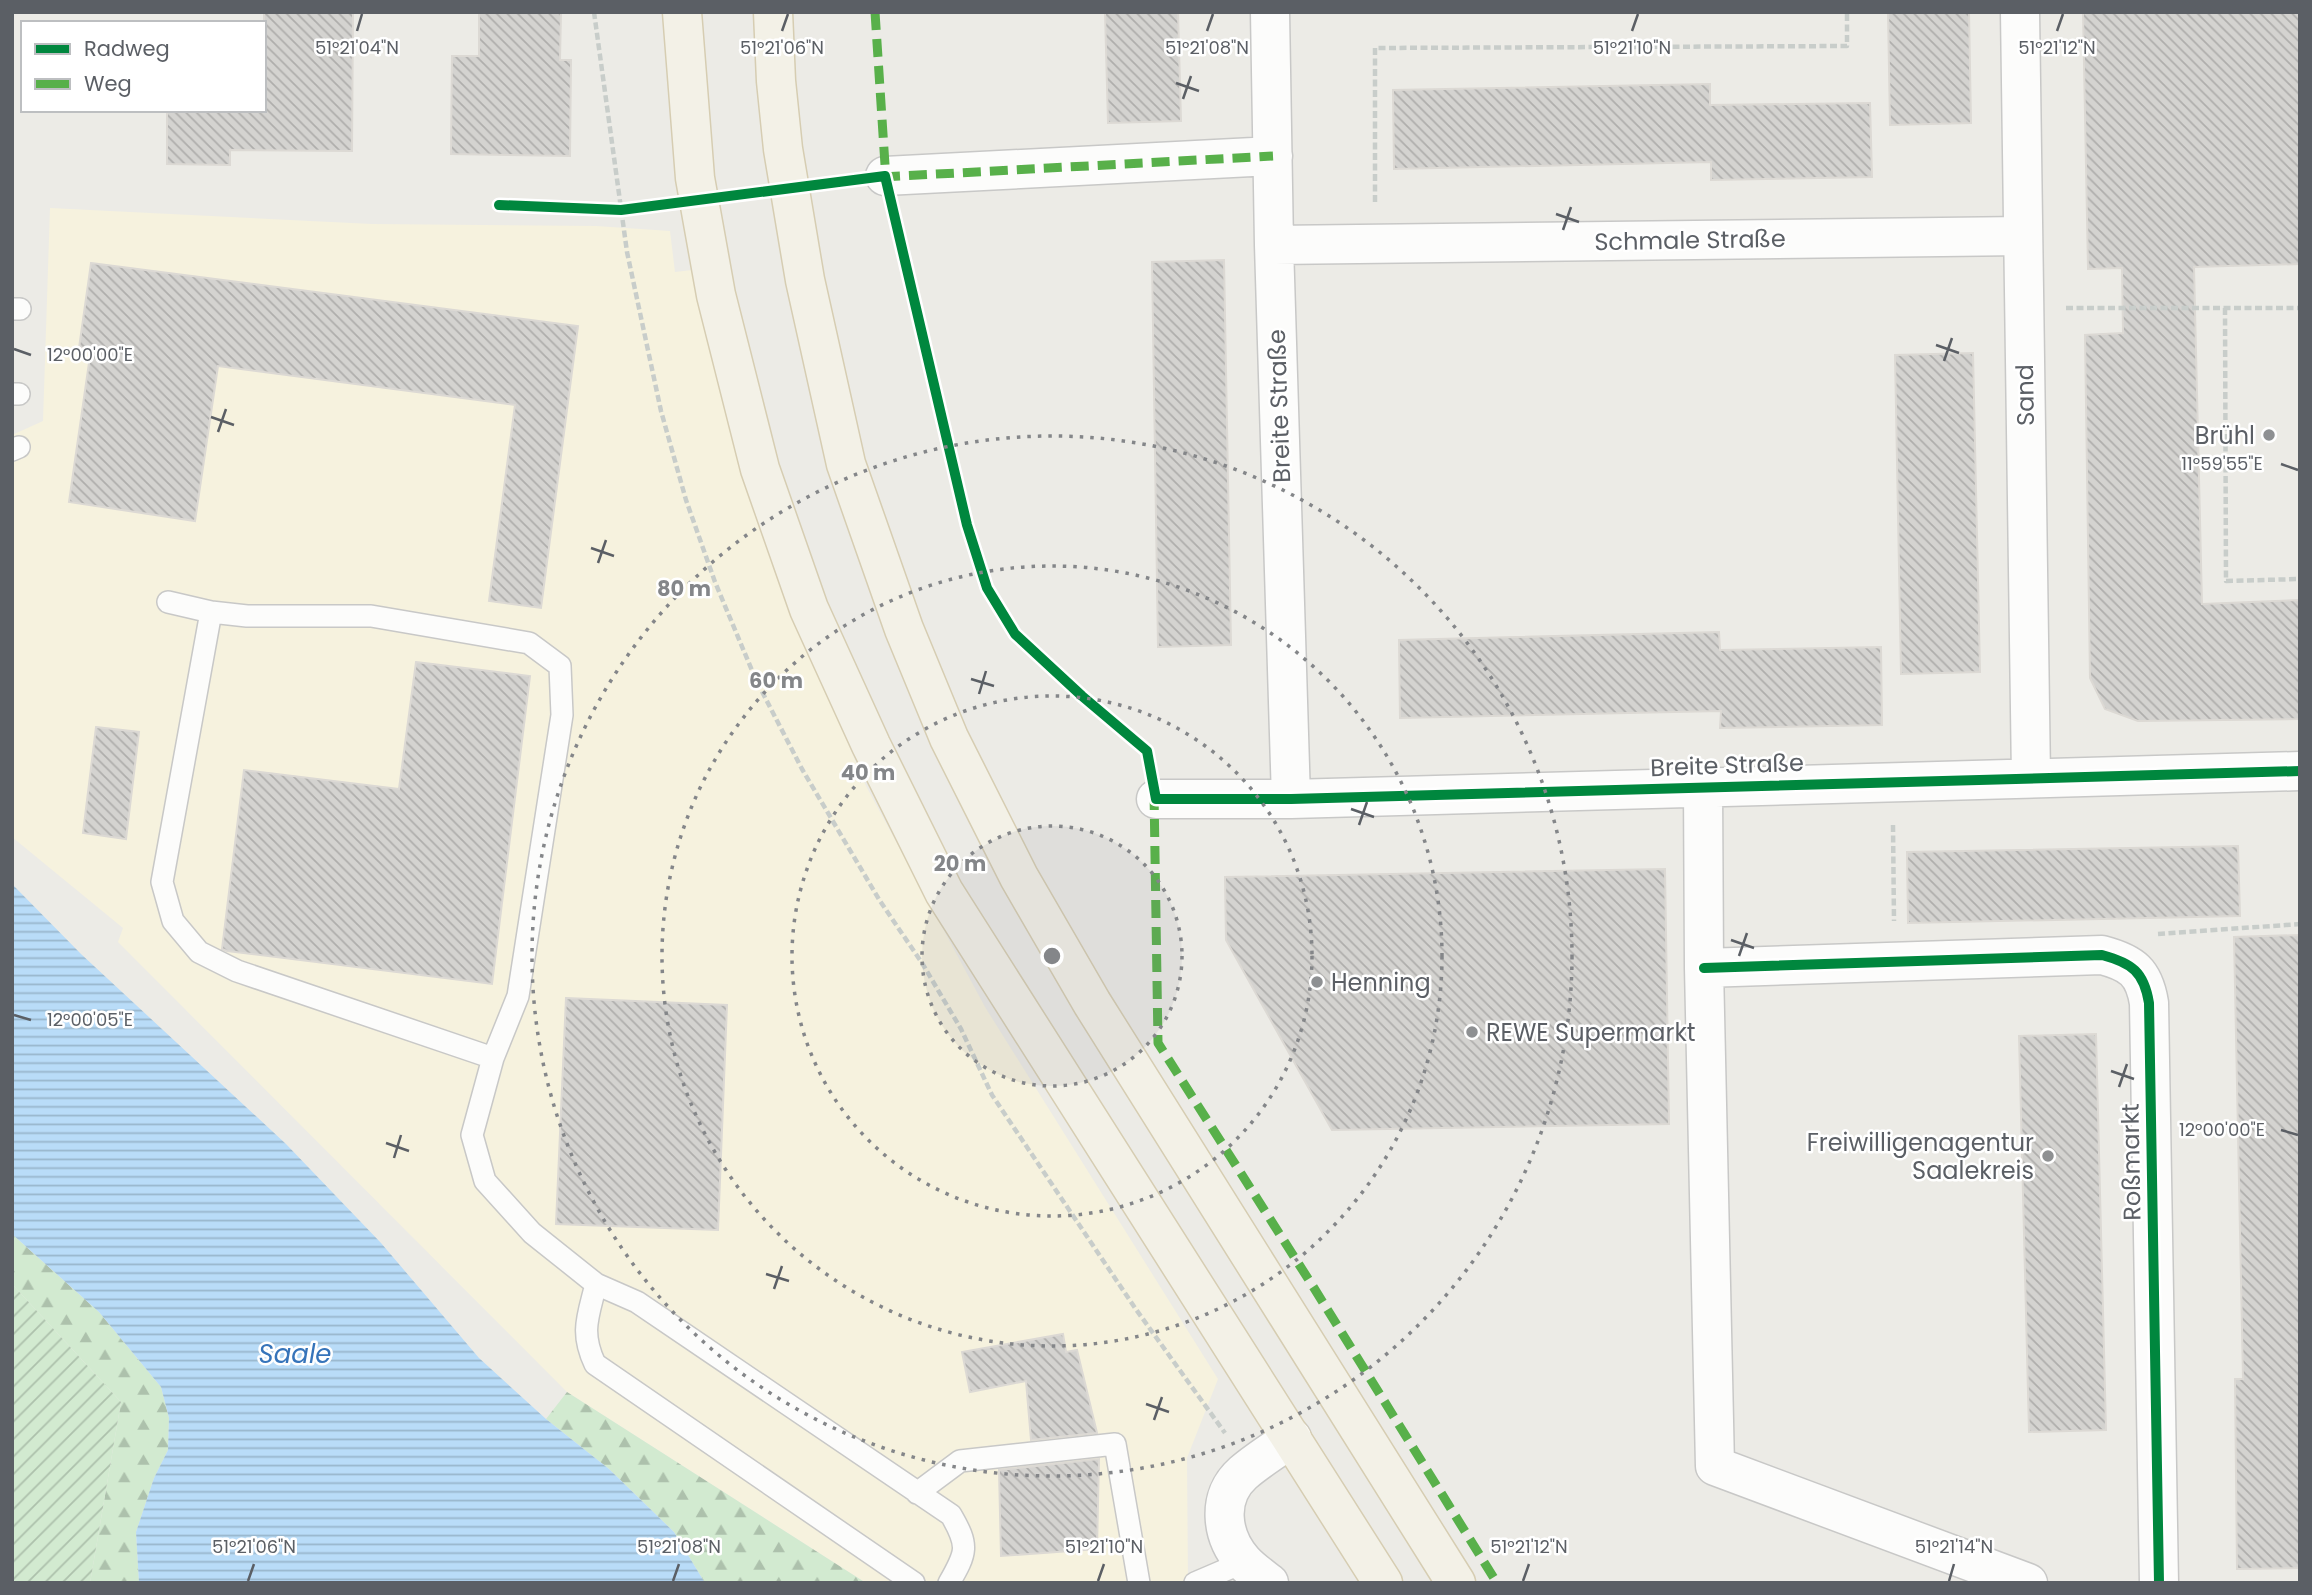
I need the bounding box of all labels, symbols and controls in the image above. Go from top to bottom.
legend [21,21,266,112]
text: Radweg [84,34,170,63]
text: 51°21'04"N [315,35,399,60]
text: 51°21'06"N [740,35,824,60]
text: 51°21'08"N [1165,35,1249,60]
text: 51°21'10"N [1593,35,1671,60]
text: 51°21'12"N [2018,35,2096,60]
text: Weg [84,69,132,98]
street label: Schmale Straße [1594,222,1786,258]
street label: Breite Straße [1260,329,1298,483]
text: 12°00'00"E [47,342,133,367]
street label: Sand [2008,364,2042,426]
place label: Brühl [2195,419,2255,452]
marker: Brühl [2261,427,2277,443]
text: 11°59'55"E [2181,451,2263,476]
text: 80 m [657,574,711,603]
text: 60 m [749,666,803,695]
street label: Breite Straße [1650,746,1804,784]
text: 40 m [841,758,895,787]
text: 20 m [934,849,986,878]
centre of rings [1040,944,1064,968]
place label: Henning [1331,966,1431,999]
marker: Henning [1309,974,1325,990]
text: 12°00'05"E [47,1007,133,1032]
place label: REWE Supermarkt [1486,1016,1696,1049]
marker: REWE Supermarkt [1464,1024,1480,1040]
street label: Roßmarkt [2113,1103,2149,1221]
text: 12°00'00"E [2179,1117,2265,1142]
place label: Freiwilligenagentur Saalekreis [1807,1126,2034,1187]
marker: Freiwilligenagentur Saalekreis [2040,1148,2056,1164]
water label: Saale [259,1336,331,1372]
text: 51°21'06"N [212,1534,296,1559]
text: 51°21'08"N [637,1534,721,1559]
text: 51°21'10"N [1065,1534,1143,1559]
text: 51°21'12"N [1490,1534,1568,1559]
text: 51°21'14"N [1915,1534,1993,1559]

